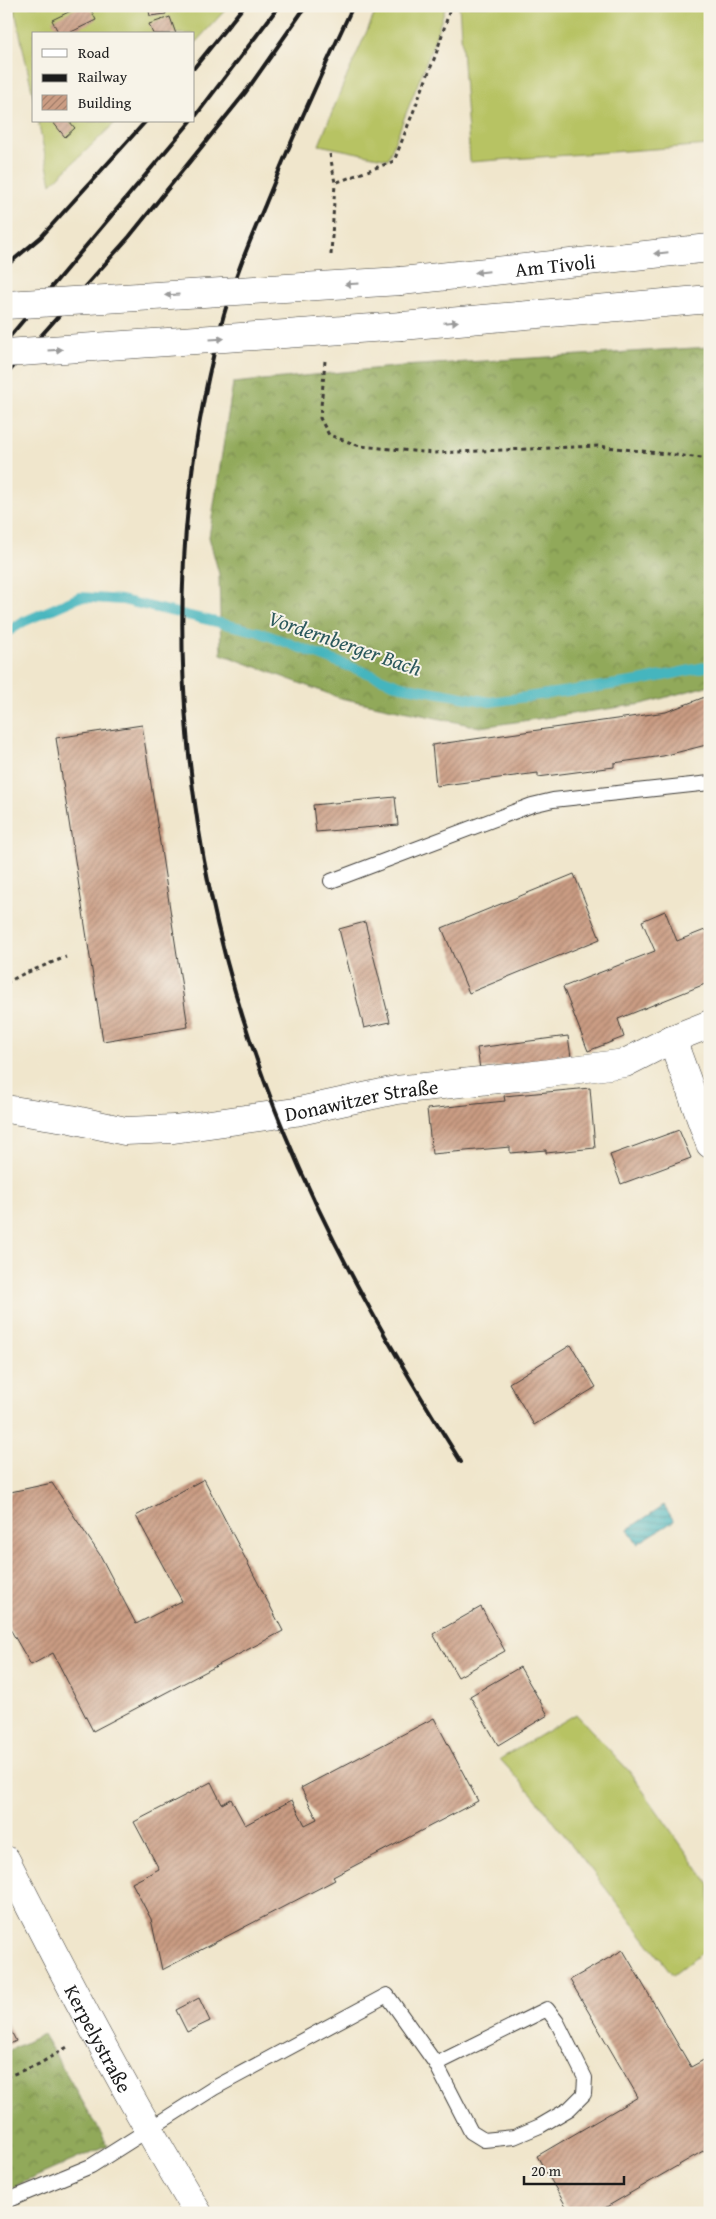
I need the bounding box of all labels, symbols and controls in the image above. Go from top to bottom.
legend [32,32,195,122]
text: Road [78,42,109,63]
text: Railway [78,66,128,87]
text: Building [78,92,132,113]
street label: Am Tivoli [513,246,597,283]
one-way arrow [653,249,669,257]
one-way arrow [474,268,490,276]
one-way arrow [344,280,360,288]
one-way arrow [164,291,180,299]
one-way arrow [443,318,459,326]
one-way arrow [209,335,225,343]
one-way arrow [47,345,63,353]
water label: Vordernberger Bach [264,602,426,684]
street label: Donawitzer Straße [283,1071,440,1128]
street label: Kerpelystraße [58,1979,140,2098]
scale bar [524,2154,624,2186]
text: 20 m [531,2160,562,2181]

